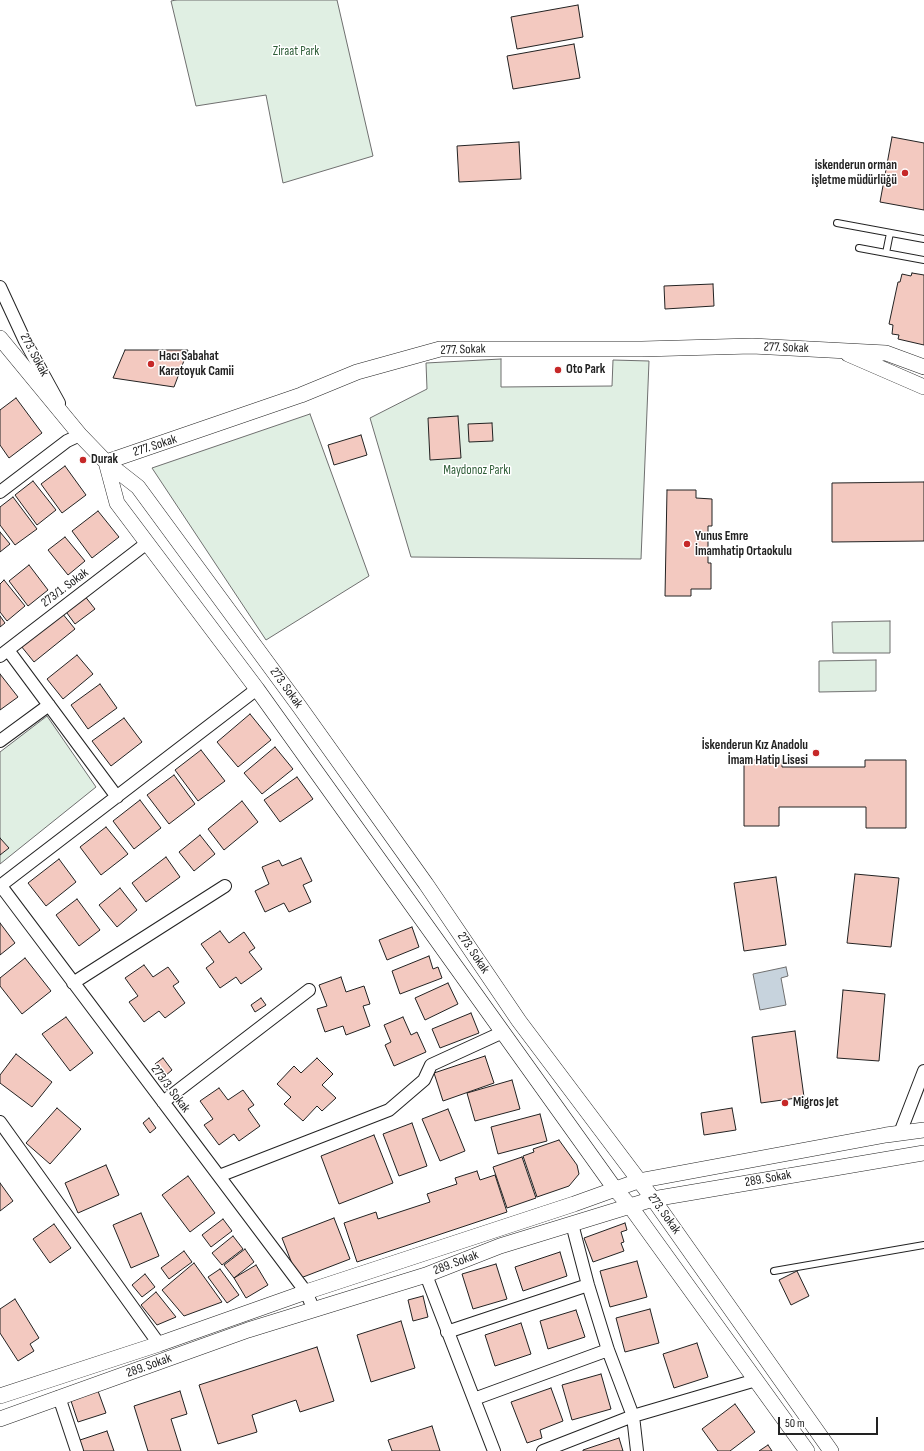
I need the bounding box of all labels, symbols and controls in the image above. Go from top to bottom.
park label: Ziraat Park [273,44,319,60]
place label: iskenderun orman işletme müdürlüğü [812,158,897,189]
marker: iskenderun orman işletme müdürlüğü [900,168,910,178]
street label: 273. Sokak [16,331,52,379]
street label: 277. Sokak [763,339,809,357]
street label: 277. Sokak [440,341,486,359]
place label: Hacı Sabahat Karatoyuk Camii [159,349,234,380]
marker: Hacı Sabahat Karatoyuk Camii [146,359,156,369]
place label: Oto Park [566,362,605,378]
marker: Oto Park [553,365,563,375]
street label: 277. Sokak [131,432,179,460]
place label: Durak [91,452,118,468]
marker: Durak [78,455,88,465]
park label: Maydonoz Parkı [443,463,511,479]
place label: Yunus Emre İmamhatip Ortaokulu [695,529,792,560]
marker: Yunus Emre İmamhatip Ortaokulu [682,539,692,549]
street label: 273/1. Sokak [38,565,92,611]
street label: 273. Sokak [266,665,306,711]
place label: İskenderun Kız Anadolu İmam Hatip Lisesi [702,738,808,769]
marker: İskenderun Kız Anadolu İmam Hatip Lisesi [811,748,821,758]
street label: 273. Sokak [454,929,492,977]
street label: 273/3. Sokak [147,1062,193,1116]
place label: Migros Jet [793,1095,839,1111]
marker: Migros Jet [780,1098,790,1108]
street label: 289. Sokak [744,1167,792,1191]
street label: 273. Sokak [644,1191,684,1237]
street label: 289. Sokak [431,1247,481,1279]
street label: 289. Sokak [124,1351,174,1381]
scale bar [780,1409,880,1435]
text: 50 m [785,1416,805,1431]

